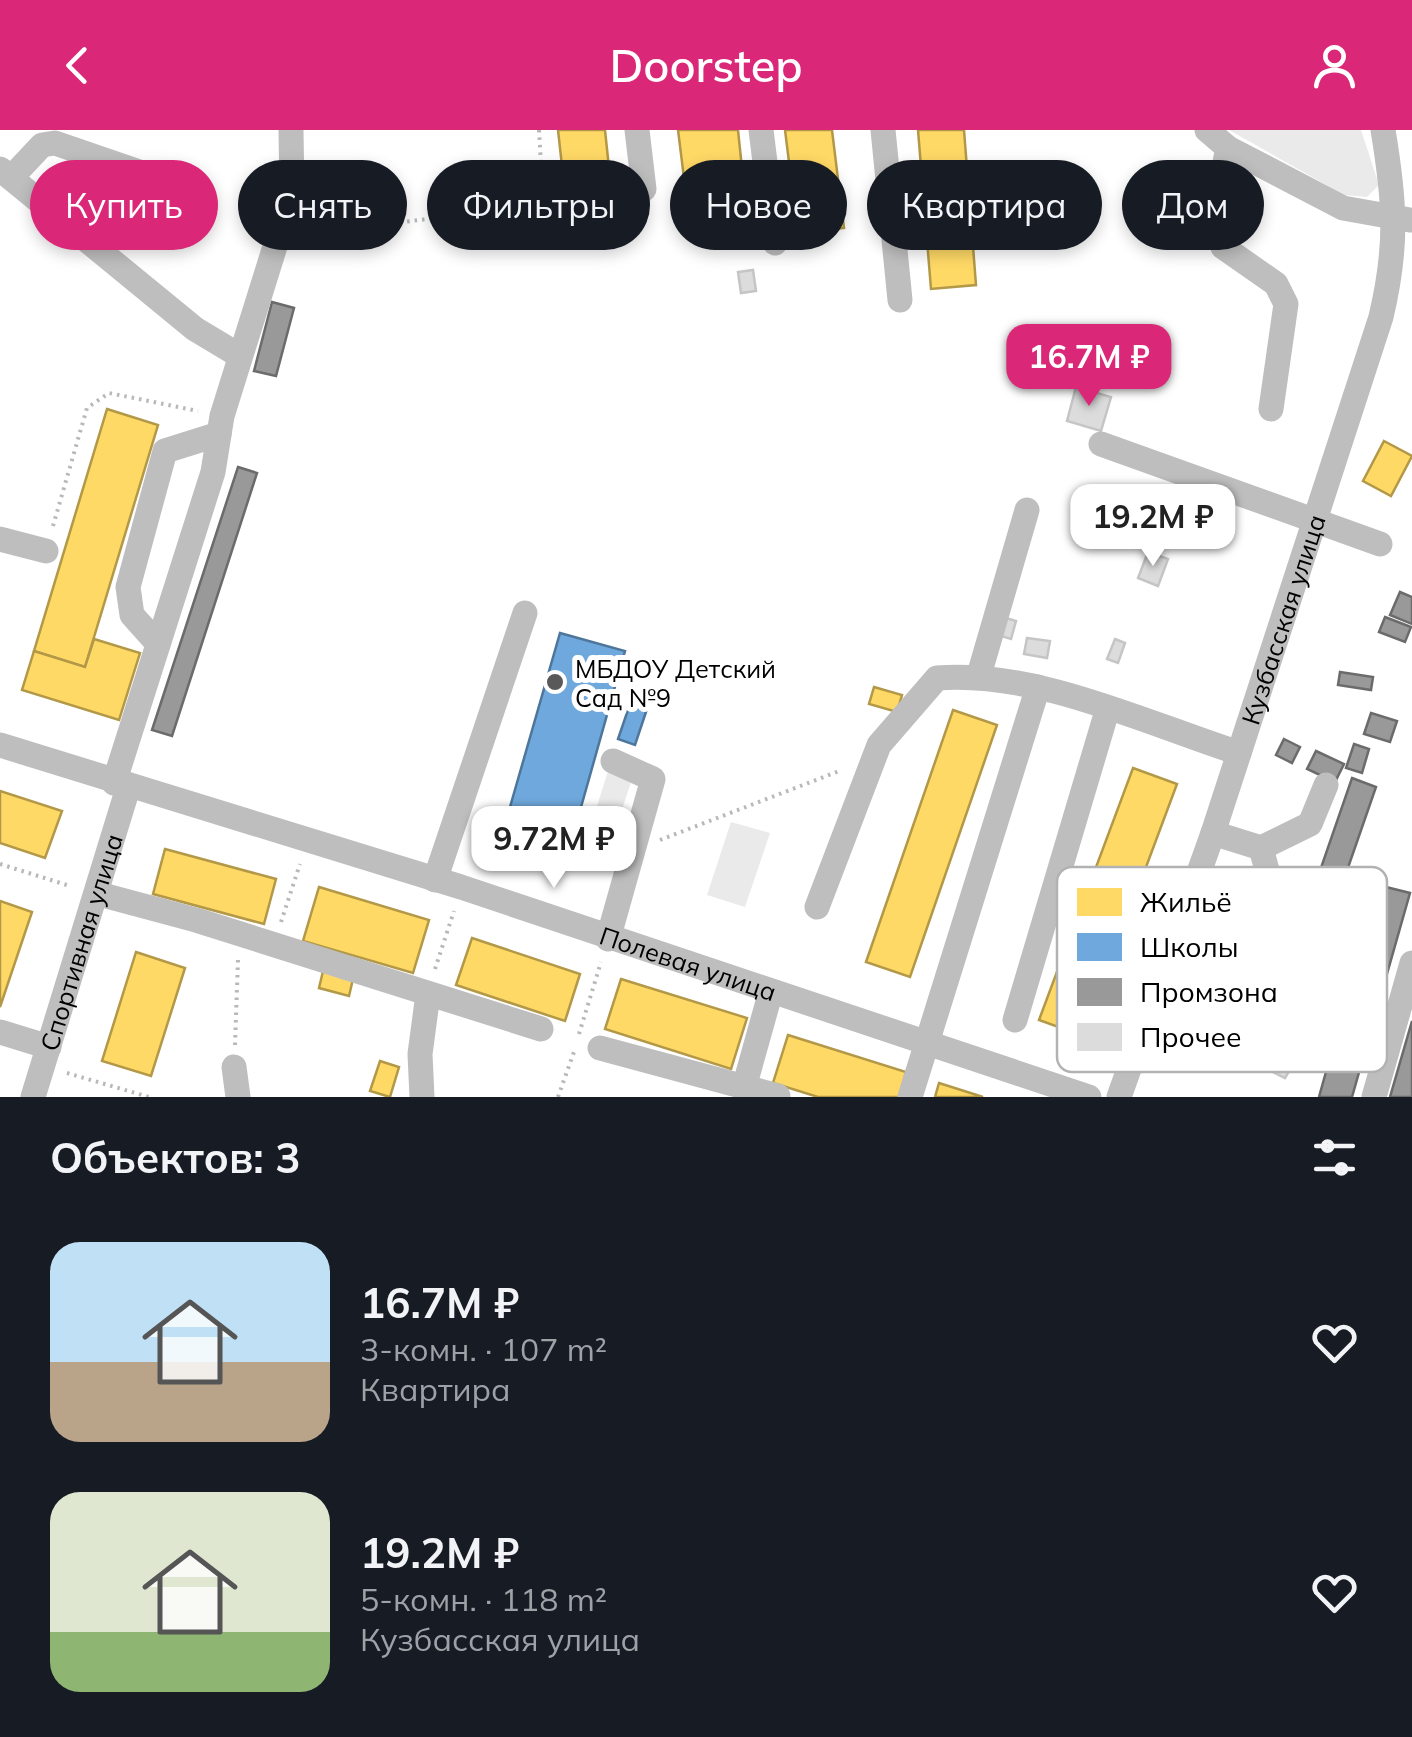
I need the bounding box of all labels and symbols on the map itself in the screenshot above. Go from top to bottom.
pin: 16.7M ₽ [997,324,1181,409]
pin: 19.2M ₽ [1061,484,1245,569]
street label: Кузбасская улица [1234,510,1331,728]
place label: МБДОУ Детский Сад №9 [575,653,776,713]
marker: МБДОУ Детский Сад №9 [544,671,566,693]
pin: 9.72M ₽ [462,806,646,891]
street label: Спортивная улица [33,830,129,1054]
legend [1057,867,1387,1072]
text: Жильё [1140,884,1232,919]
street label: Полевая улица [596,919,781,1007]
text: Школы [1140,929,1239,964]
text: Промзона [1140,974,1278,1009]
text: Прочее [1140,1019,1242,1054]

